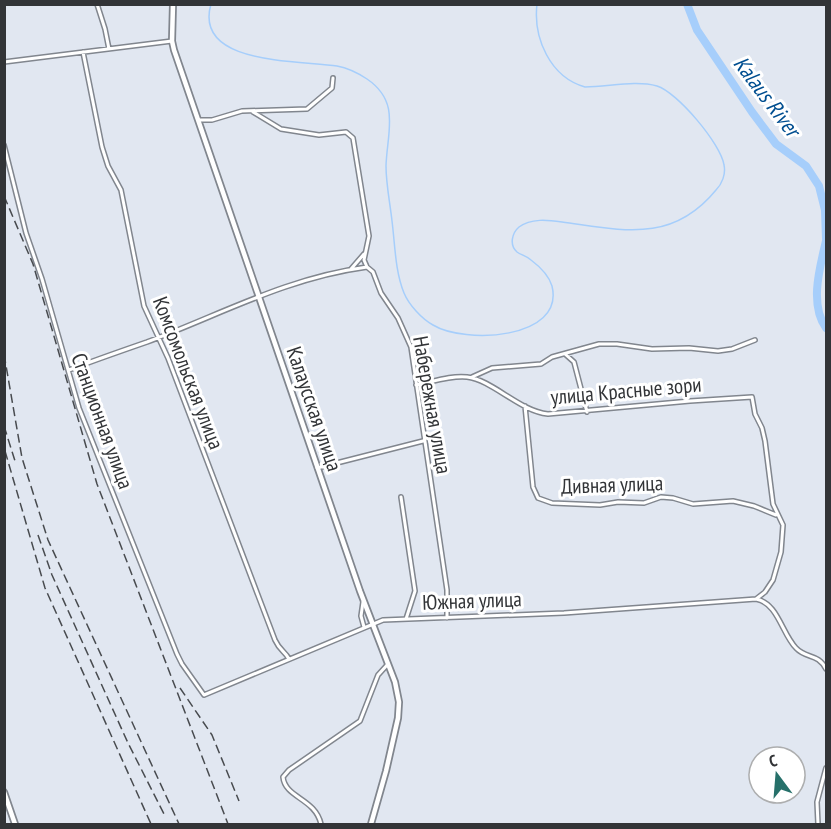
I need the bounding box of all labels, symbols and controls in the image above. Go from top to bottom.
water label: Kalaus River [728,50,808,144]
street label: Комсомольская улица [147,293,230,453]
street label: Набережная улица [407,334,458,476]
street label: Калаусская улица [281,343,348,475]
street label: Станционная улица [65,349,140,492]
street label: улица Красные зори [549,370,702,411]
street label: Дивная улица [560,469,663,500]
street label: Южная улица [422,585,522,616]
north arrow [747,745,807,805]
text: С [767,750,780,771]

